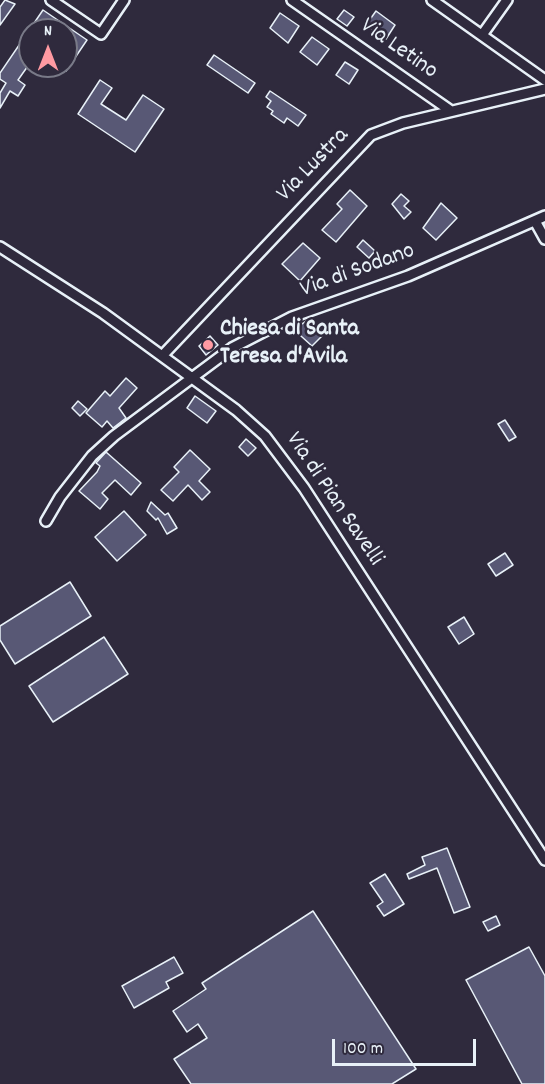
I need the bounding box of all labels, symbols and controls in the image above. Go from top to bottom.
street label: Via Letino [354,13,442,87]
north arrow [18,18,78,78]
text: N [44,20,52,43]
street label: Via Lustra [272,123,356,209]
street label: Via di Sodano [297,238,419,306]
place label: Chiesa di Santa Teresa d'Avila [220,317,359,373]
marker: Chiesa di Santa Teresa d'Avila [201,338,215,352]
street label: Via di Pian Savelli [278,428,388,572]
scale bar [335,1027,479,1065]
text: 100 m [343,1037,383,1062]

